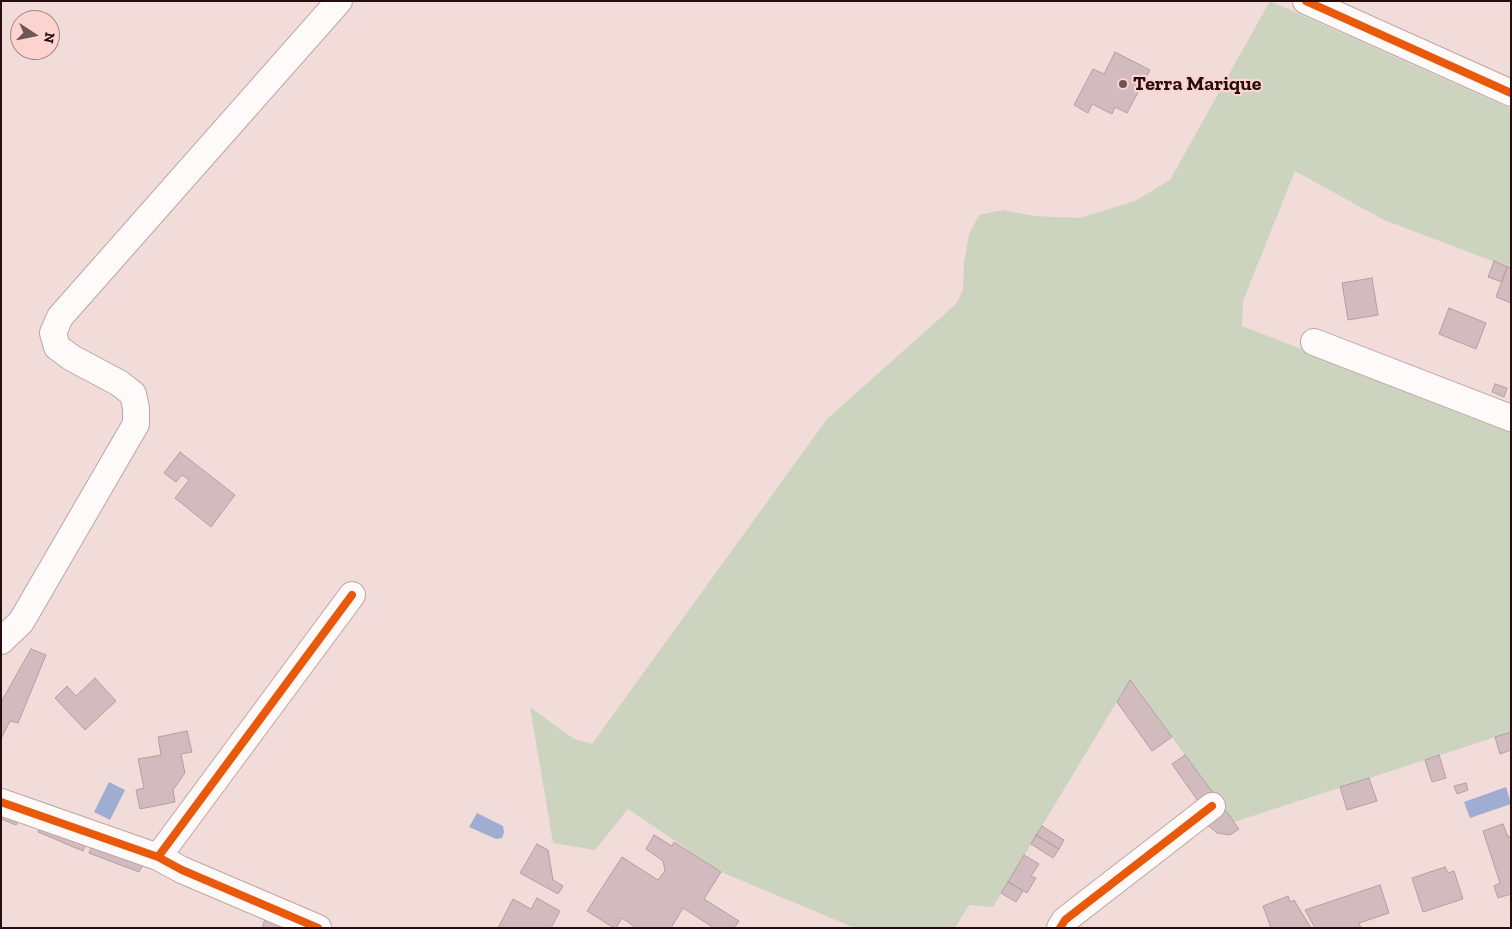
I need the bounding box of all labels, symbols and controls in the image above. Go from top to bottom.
north arrow [10,10,60,60]
text: N [40,31,59,45]
place label: Terra Marique [1133,72,1261,96]
marker: Terra Marique [1117,78,1129,90]

